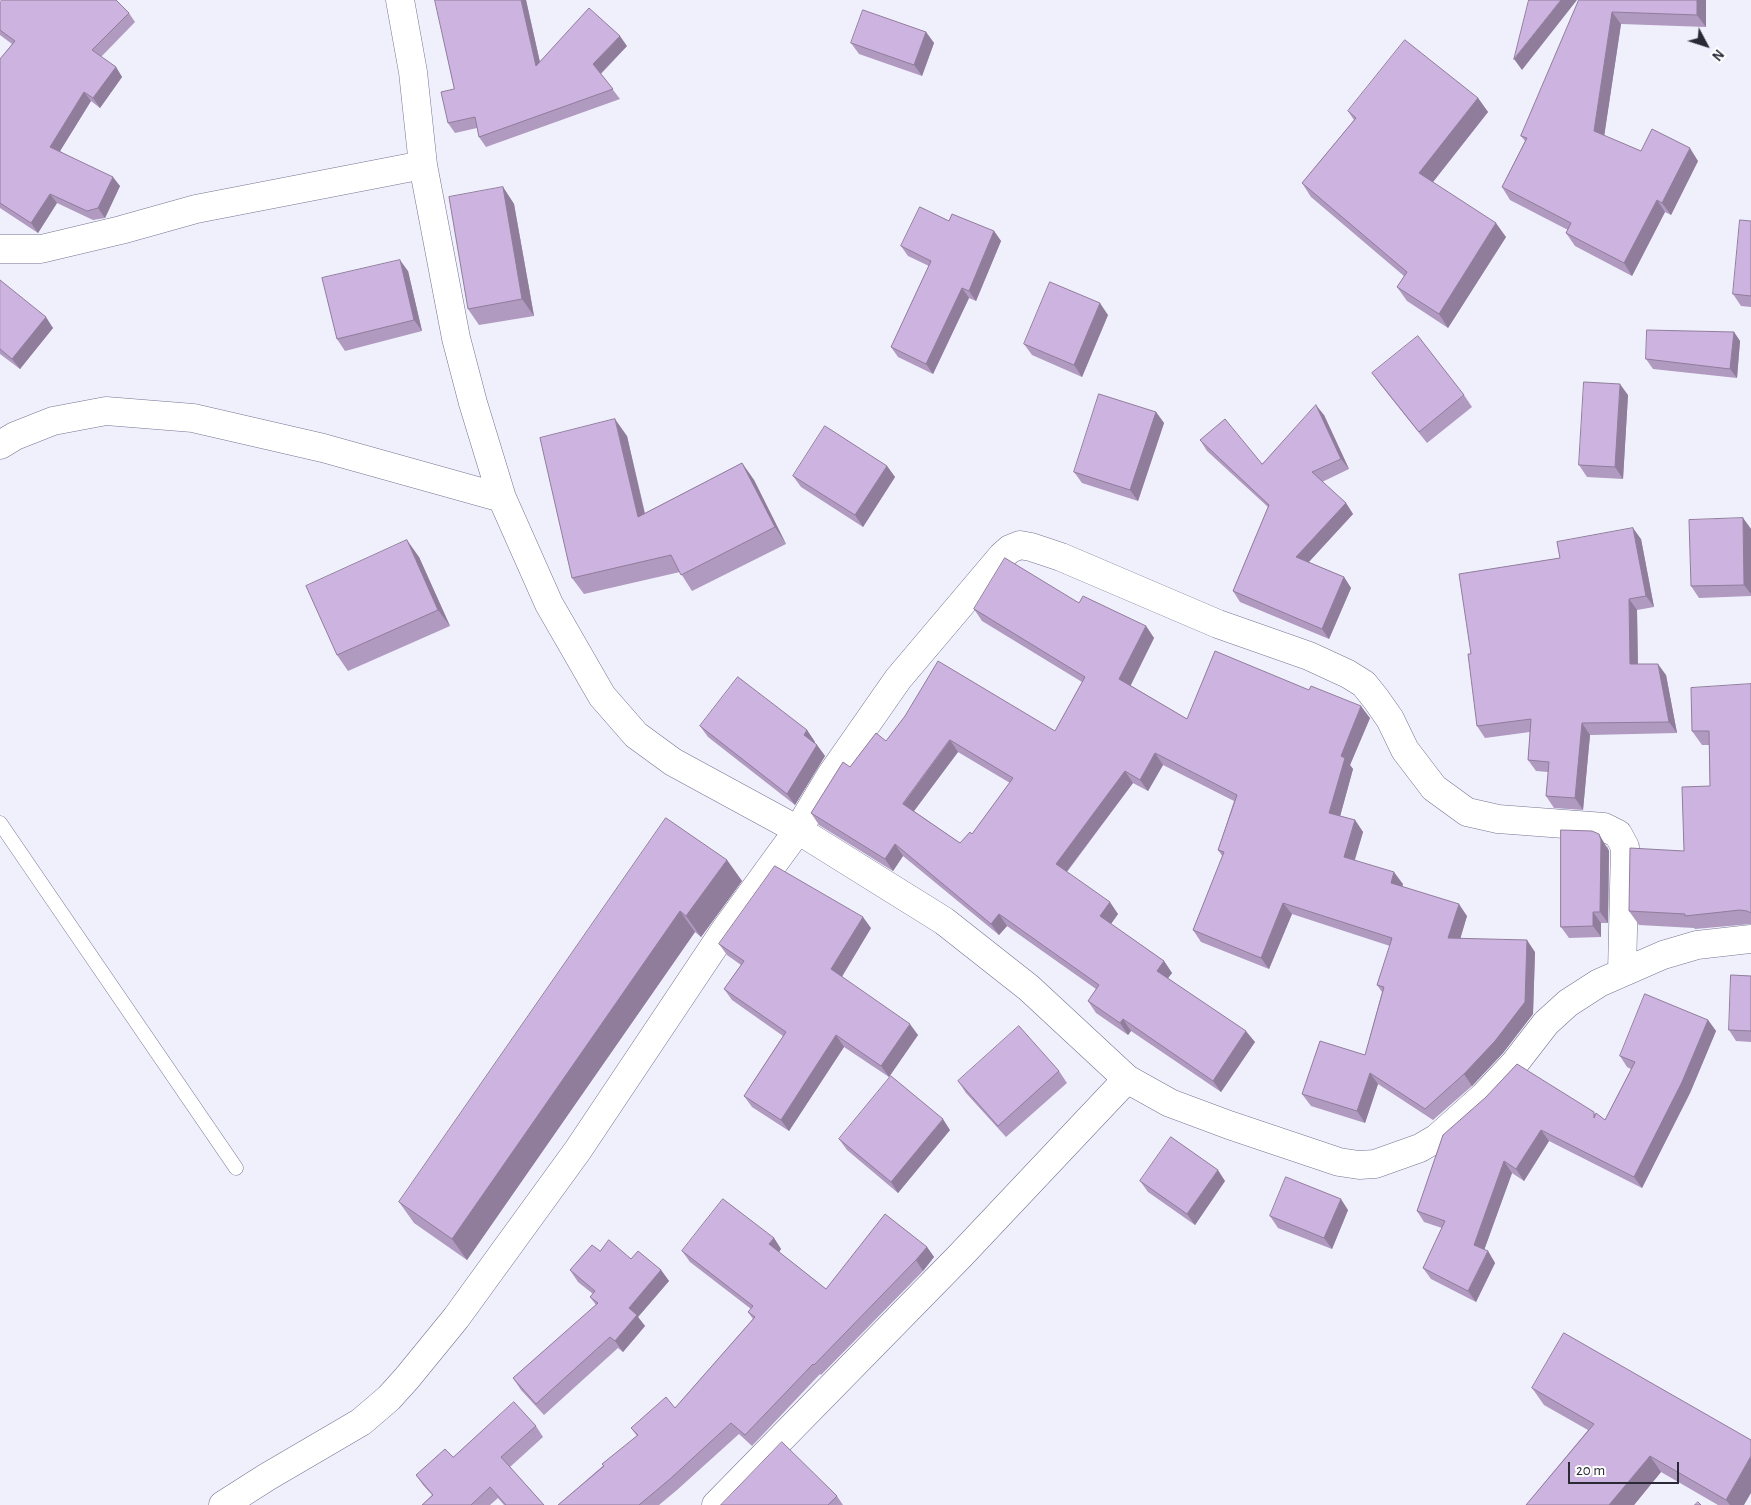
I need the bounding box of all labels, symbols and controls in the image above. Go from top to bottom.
north arrow [1681,20,1731,70]
text: N [1709,46,1726,63]
scale bar [1571,1452,1682,1484]
text: 20 m [1576,1463,1605,1478]

